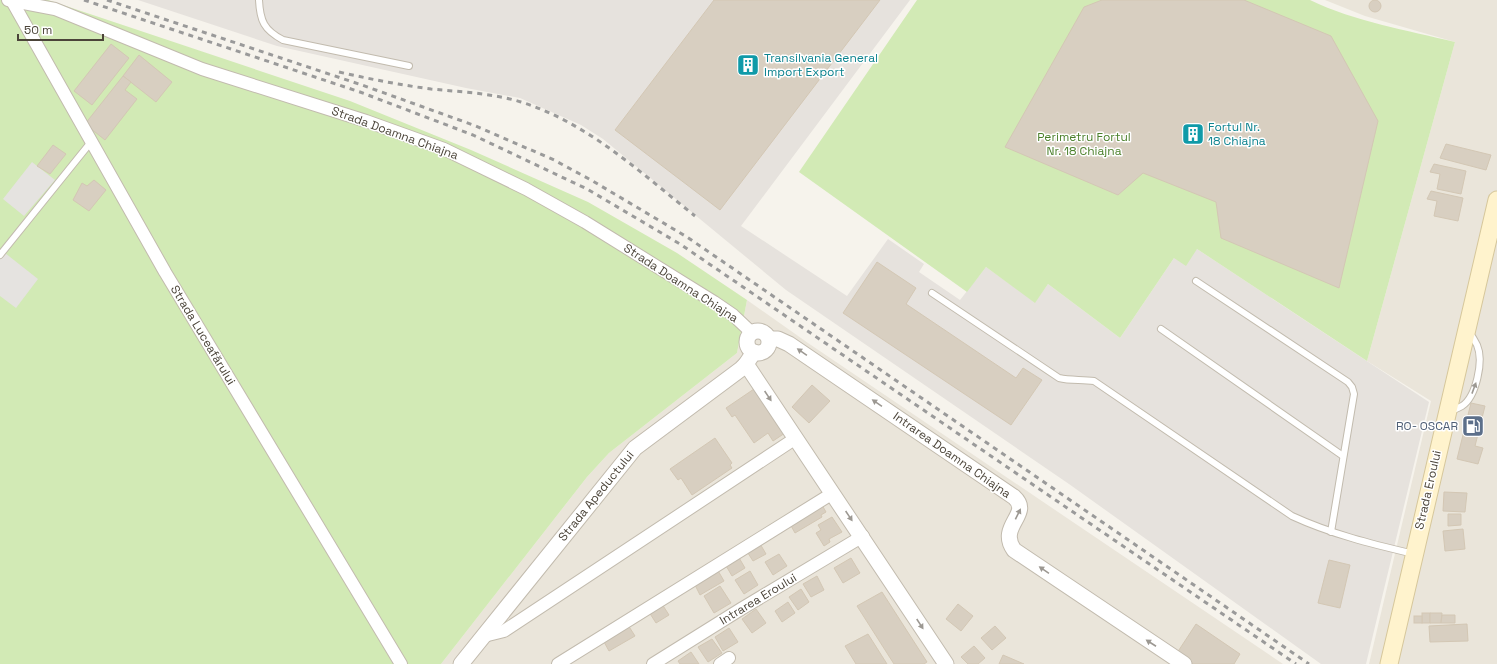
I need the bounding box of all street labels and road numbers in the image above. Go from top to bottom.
street label: Strada Doamna Chiajna [329,103,461,163]
street label: Strada Doamna Chiajna [621,240,742,326]
street label: Strada Luceafărului [167,282,239,388]
street label: Intrarea Doamna Chiajna [890,408,1014,502]
street label: Strada Apeductului [555,447,637,545]
street label: Strada Eroului [1411,449,1445,531]
street label: Intrarea Eroului [716,570,800,628]

